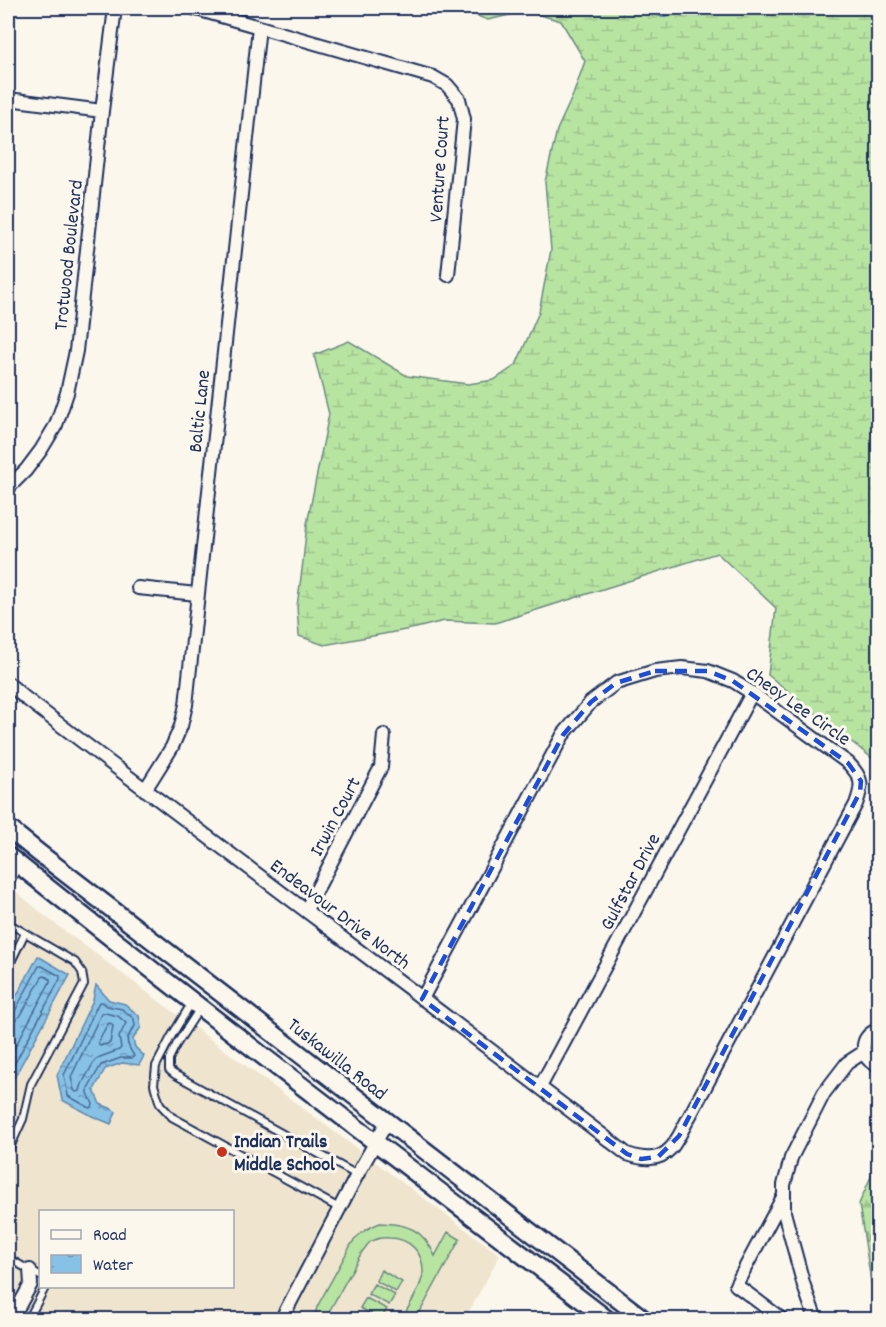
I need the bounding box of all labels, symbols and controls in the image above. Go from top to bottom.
street label: Venture Court [423,115,459,223]
street label: Trotwood Boulevard [48,179,92,332]
street label: Baltic Lane [183,368,219,454]
street label: Cheoy Lee Circle [739,661,856,754]
street label: Irwin Court [304,773,369,862]
street label: Gulfstar Drive [594,829,669,936]
street label: Endeavour Drive North [263,853,415,978]
street label: Tuskawilla Road [280,1012,392,1108]
place label: Indian Trails Middle School [234,1129,335,1180]
marker: Indian Trails Middle School [215,1145,229,1159]
legend [39,1210,234,1288]
text: Road [93,1224,127,1249]
text: Water [93,1254,133,1279]

